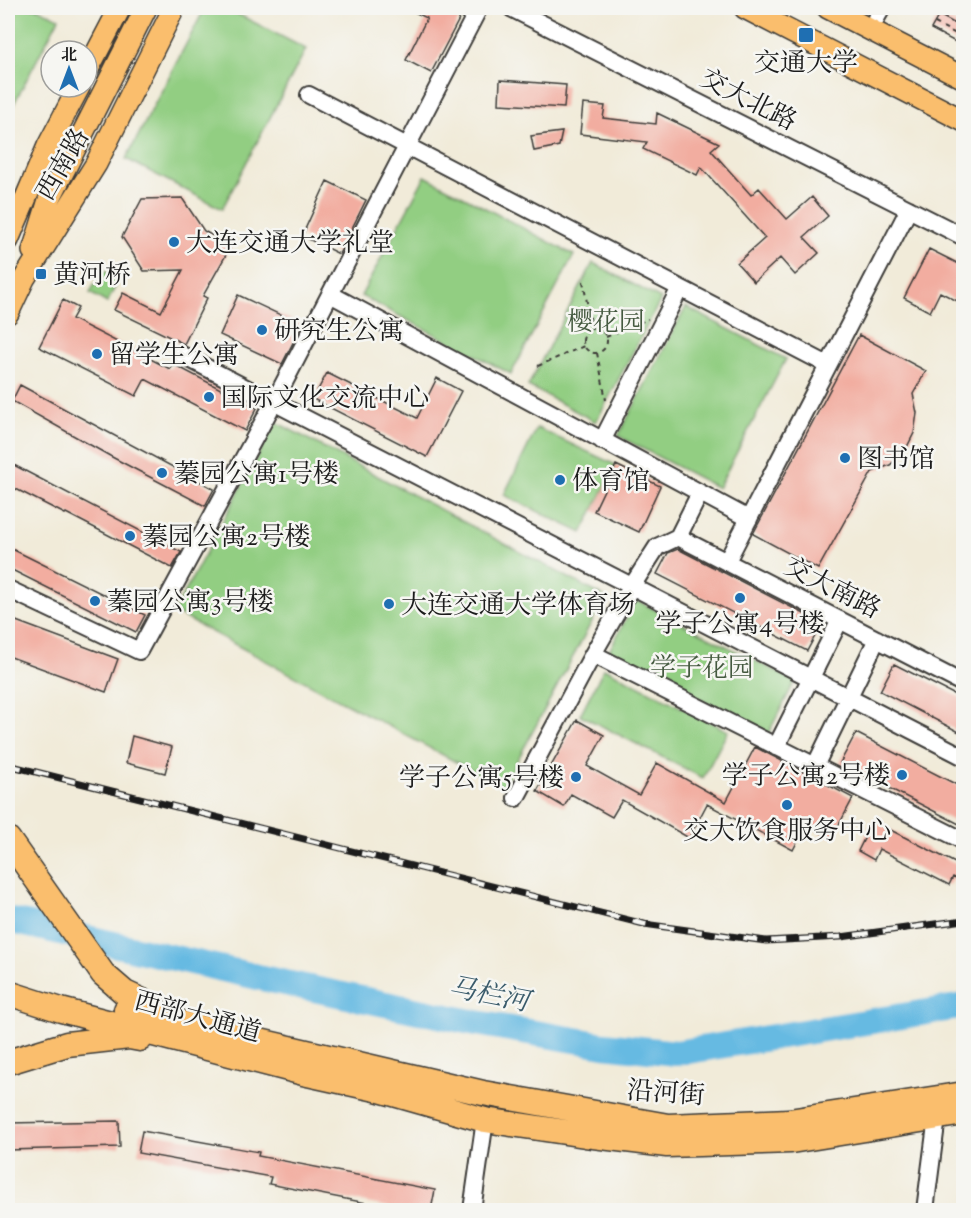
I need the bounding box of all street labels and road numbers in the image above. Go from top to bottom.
street label: 交大北路 [693,61,803,141]
street label: 西南路 [29,122,100,208]
street label: 交大南路 [777,549,887,629]
street label: 西部大通道 [130,984,265,1053]
street label: 沿河街 [626,1073,706,1116]

